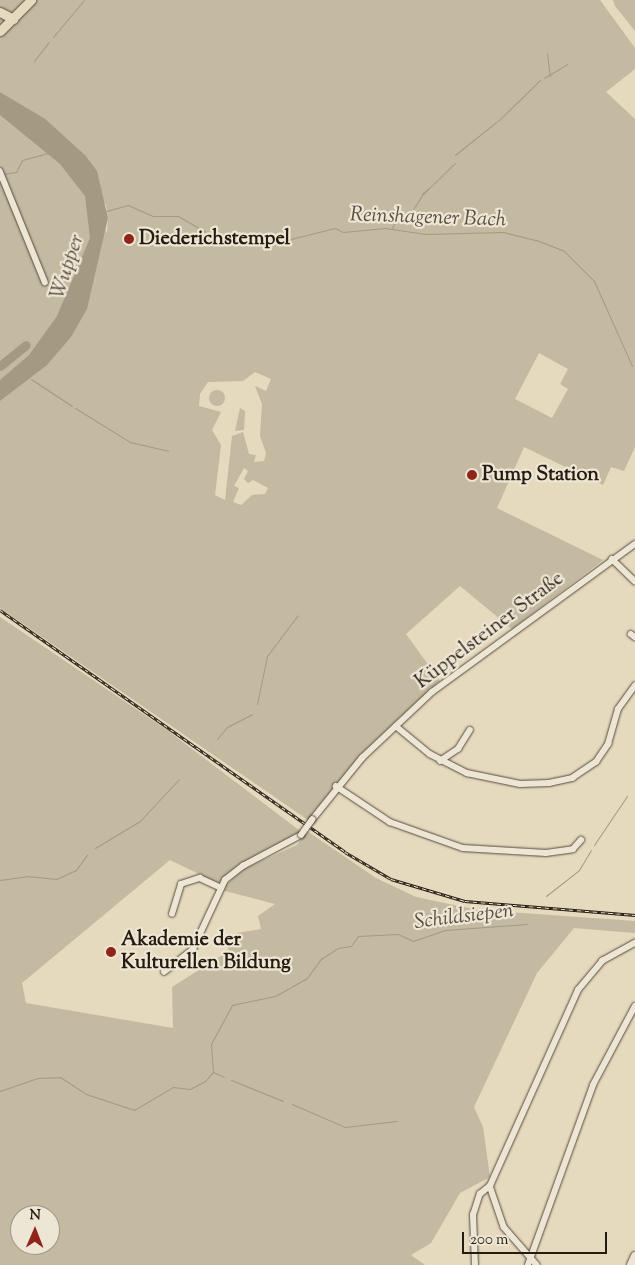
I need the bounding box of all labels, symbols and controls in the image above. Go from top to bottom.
water label: Reinshagener Bach [350,203,506,233]
place label: Diederichstempel [139,227,290,251]
water label: Wupper [46,231,90,303]
marker: Diederichstempel [123,233,135,245]
place label: Pump Station [482,463,599,487]
marker: Pump Station [466,469,478,481]
street label: Küppelsteiner Straße [411,567,569,695]
water label: Schildsiepen [413,898,515,936]
place label: Akademie der Kulturellen Bildung [121,928,291,975]
marker: Akademie der Kulturellen Bildung [105,946,117,958]
north arrow [10,1205,60,1255]
text: N [29,1206,41,1226]
scale bar [465,1222,610,1254]
text: 200 m [470,1230,509,1251]

